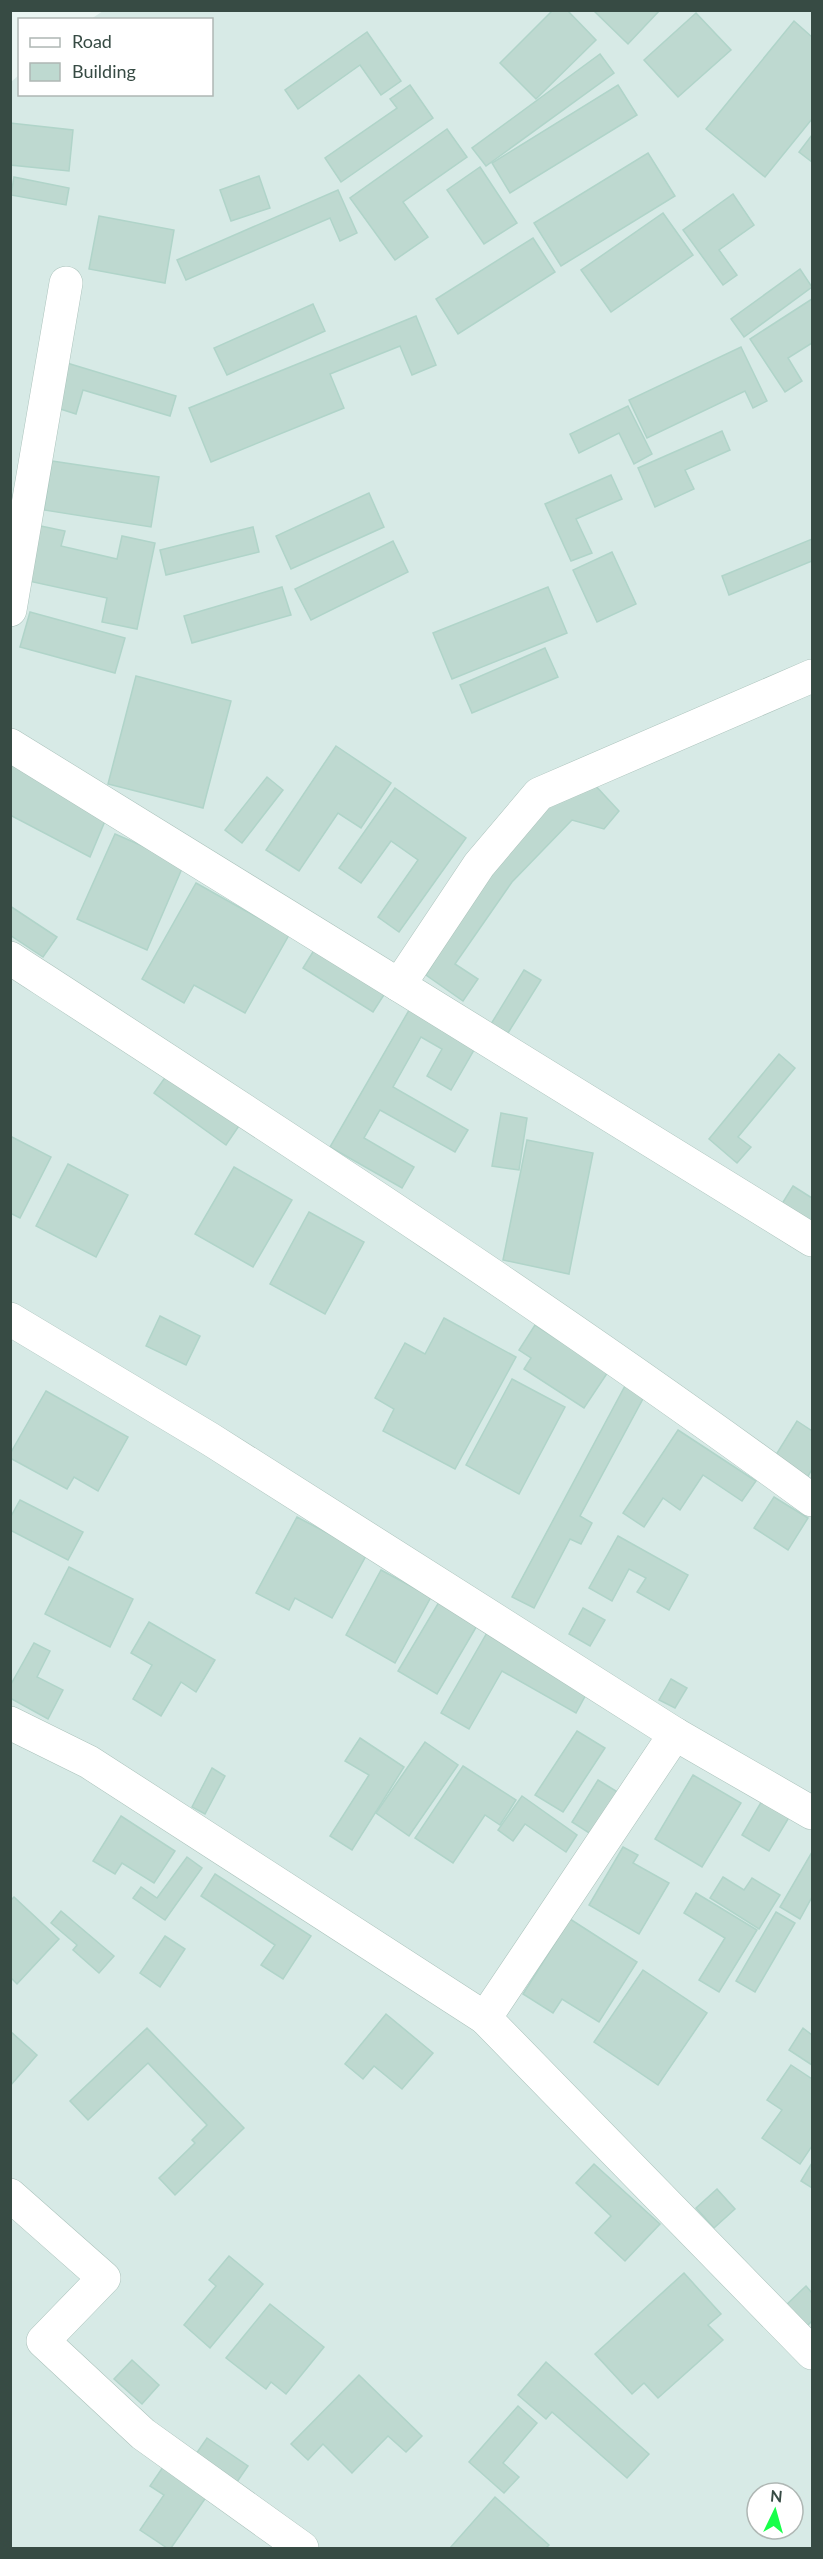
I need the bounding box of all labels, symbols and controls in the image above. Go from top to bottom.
legend [18,18,213,96]
text: Road [72,30,112,52]
text: Building [72,60,136,82]
north arrow [745,2481,805,2541]
text: N [769,2486,783,2506]

